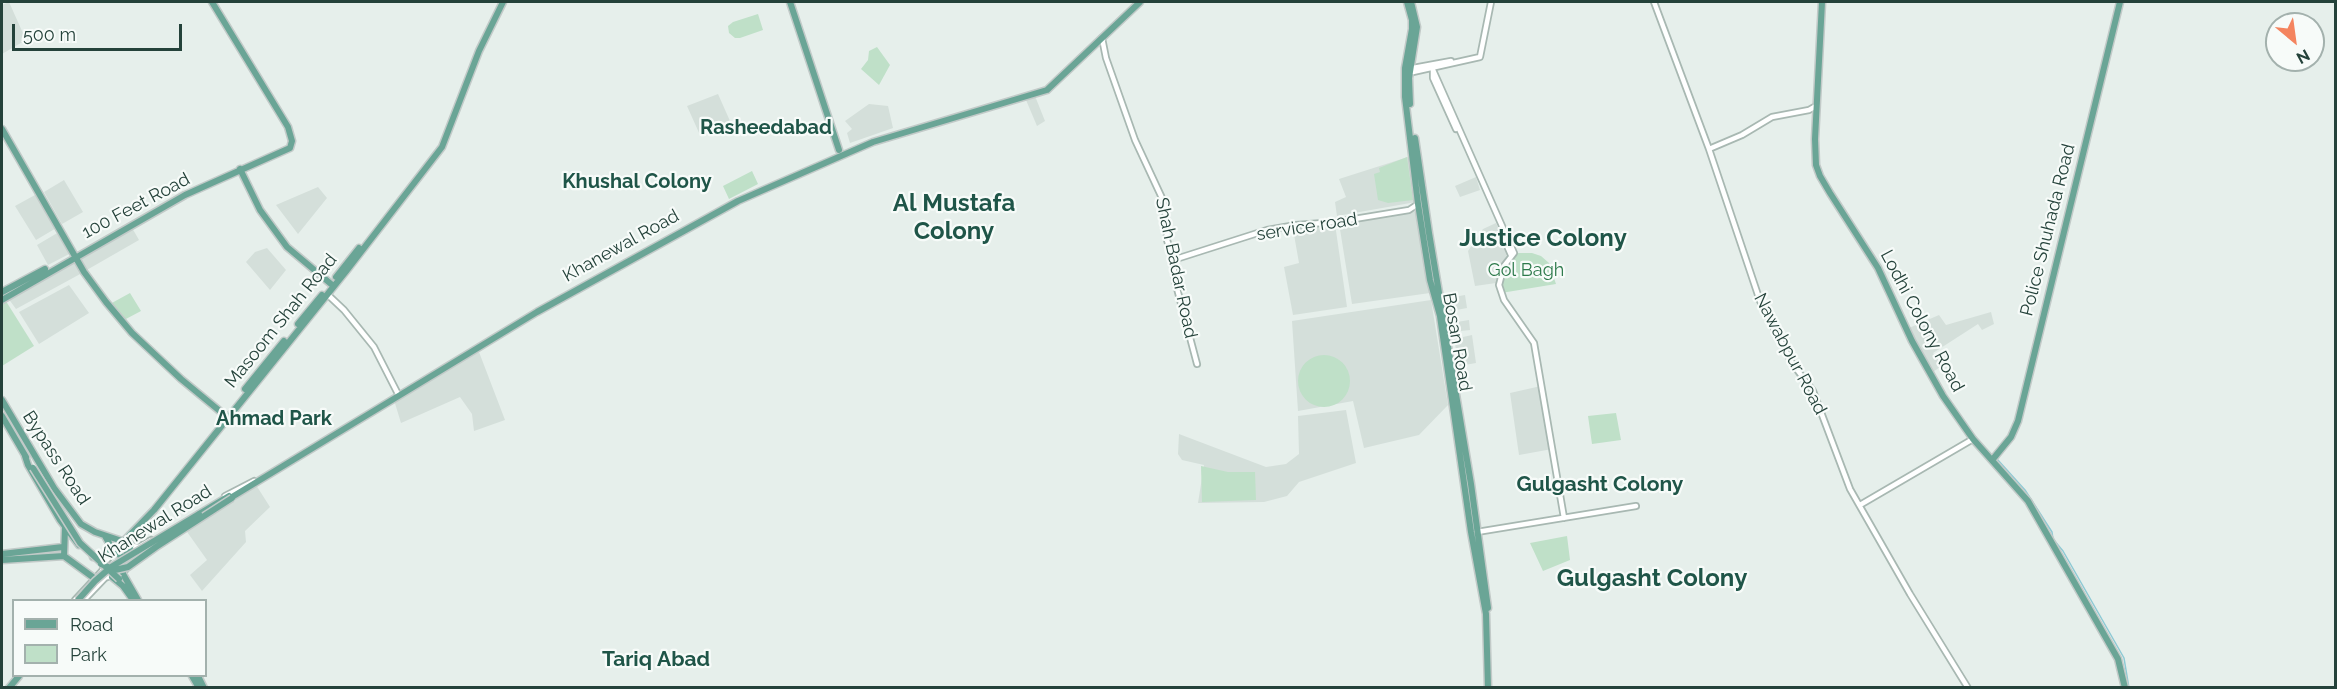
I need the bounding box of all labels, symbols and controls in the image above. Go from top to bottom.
scale bar [15,12,184,50]
north arrow [2265,12,2325,72]
text: 500 m [23,24,76,45]
text: N [2293,45,2313,68]
district label: Rasheedabad [700,116,832,140]
street label: Police Shuhada Road [2016,142,2080,318]
street label: 100 Feet Road [78,168,194,244]
district label: Khushal Colony [562,170,712,194]
district label: Al Mustafa Colony [893,190,1015,246]
street label: Shah Badar Road [1151,196,1201,340]
street label: Khanewal Road [559,205,683,287]
street label: service road [1255,208,1359,246]
district label: Justice Colony [1459,225,1627,253]
street label: Lodhi Colony Road [1875,246,1969,396]
street label: Masoom Shah Road [220,250,342,392]
park label: Gol Bagh [1488,260,1564,282]
street label: Nawabpur Road [1749,290,1831,418]
street label: Bosan Road [1438,291,1476,393]
street label: Bypass Road [18,407,94,509]
district label: Ahmad Park [216,407,332,431]
district label: Gulgasht Colony [1517,472,1683,498]
street label: Khanewal Road [94,481,216,567]
district label: Gulgasht Colony [1557,565,1747,593]
legend [12,599,207,677]
text: Road [70,614,113,635]
text: Park [70,644,107,665]
district label: Tariq Abad [602,647,710,673]

